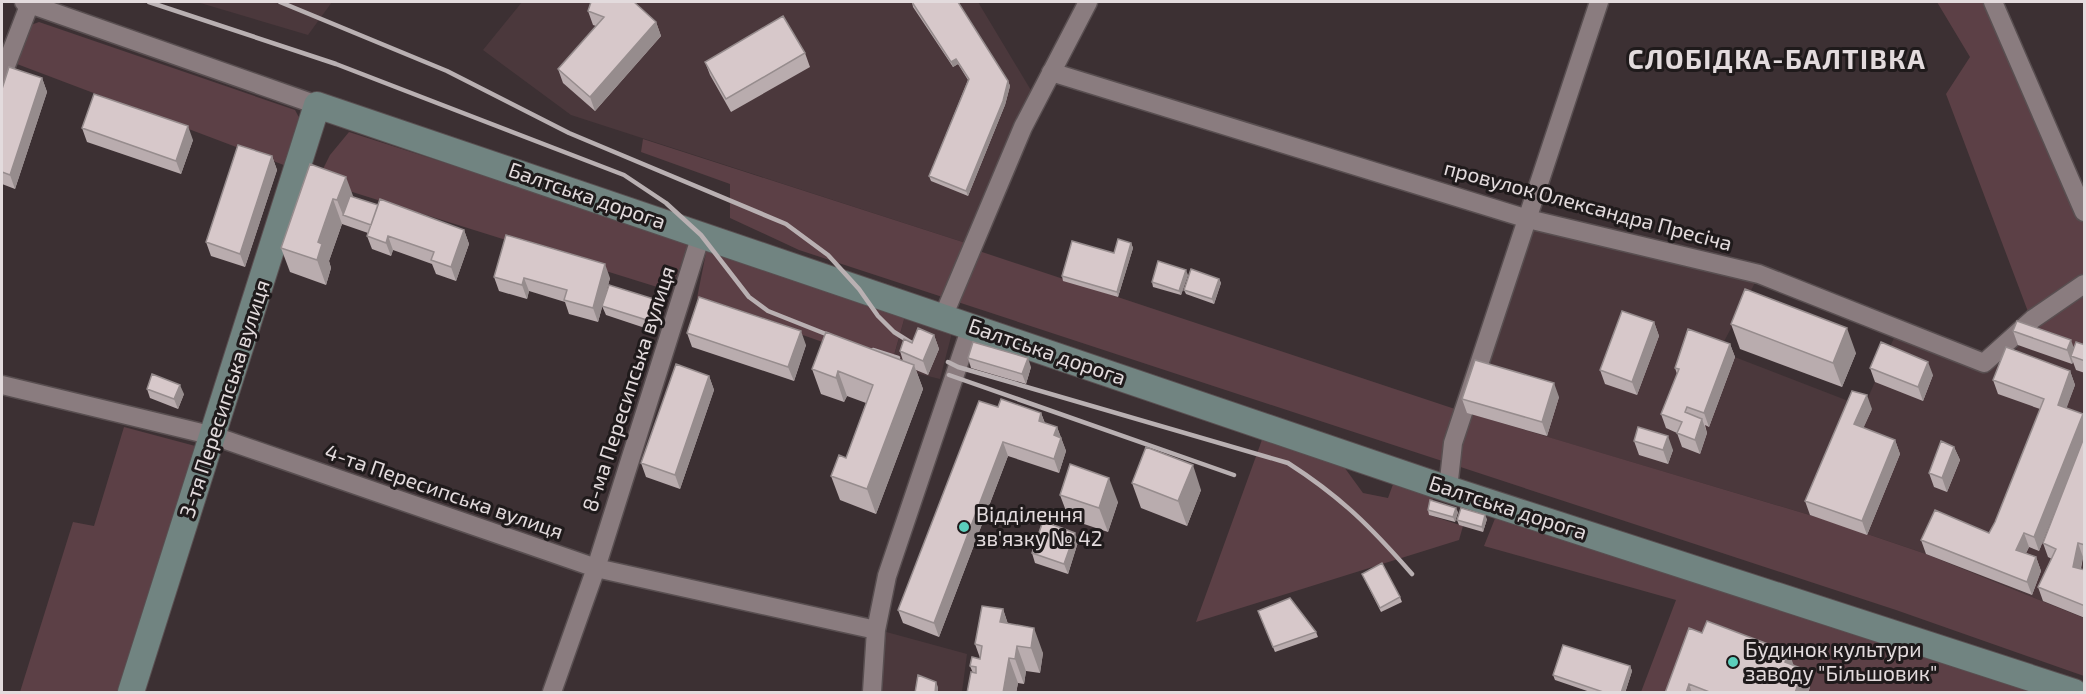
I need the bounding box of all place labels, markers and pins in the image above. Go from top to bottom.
place label: Відділення зв'язку № 42 [976,501,1103,551]
marker: Відділення зв'язку № 42 [957,520,971,534]
place label: Будинок культури заводу "Більшовик" [1745,636,1938,686]
marker: Будинок культури заводу "Більшовик" [1726,655,1740,669]

